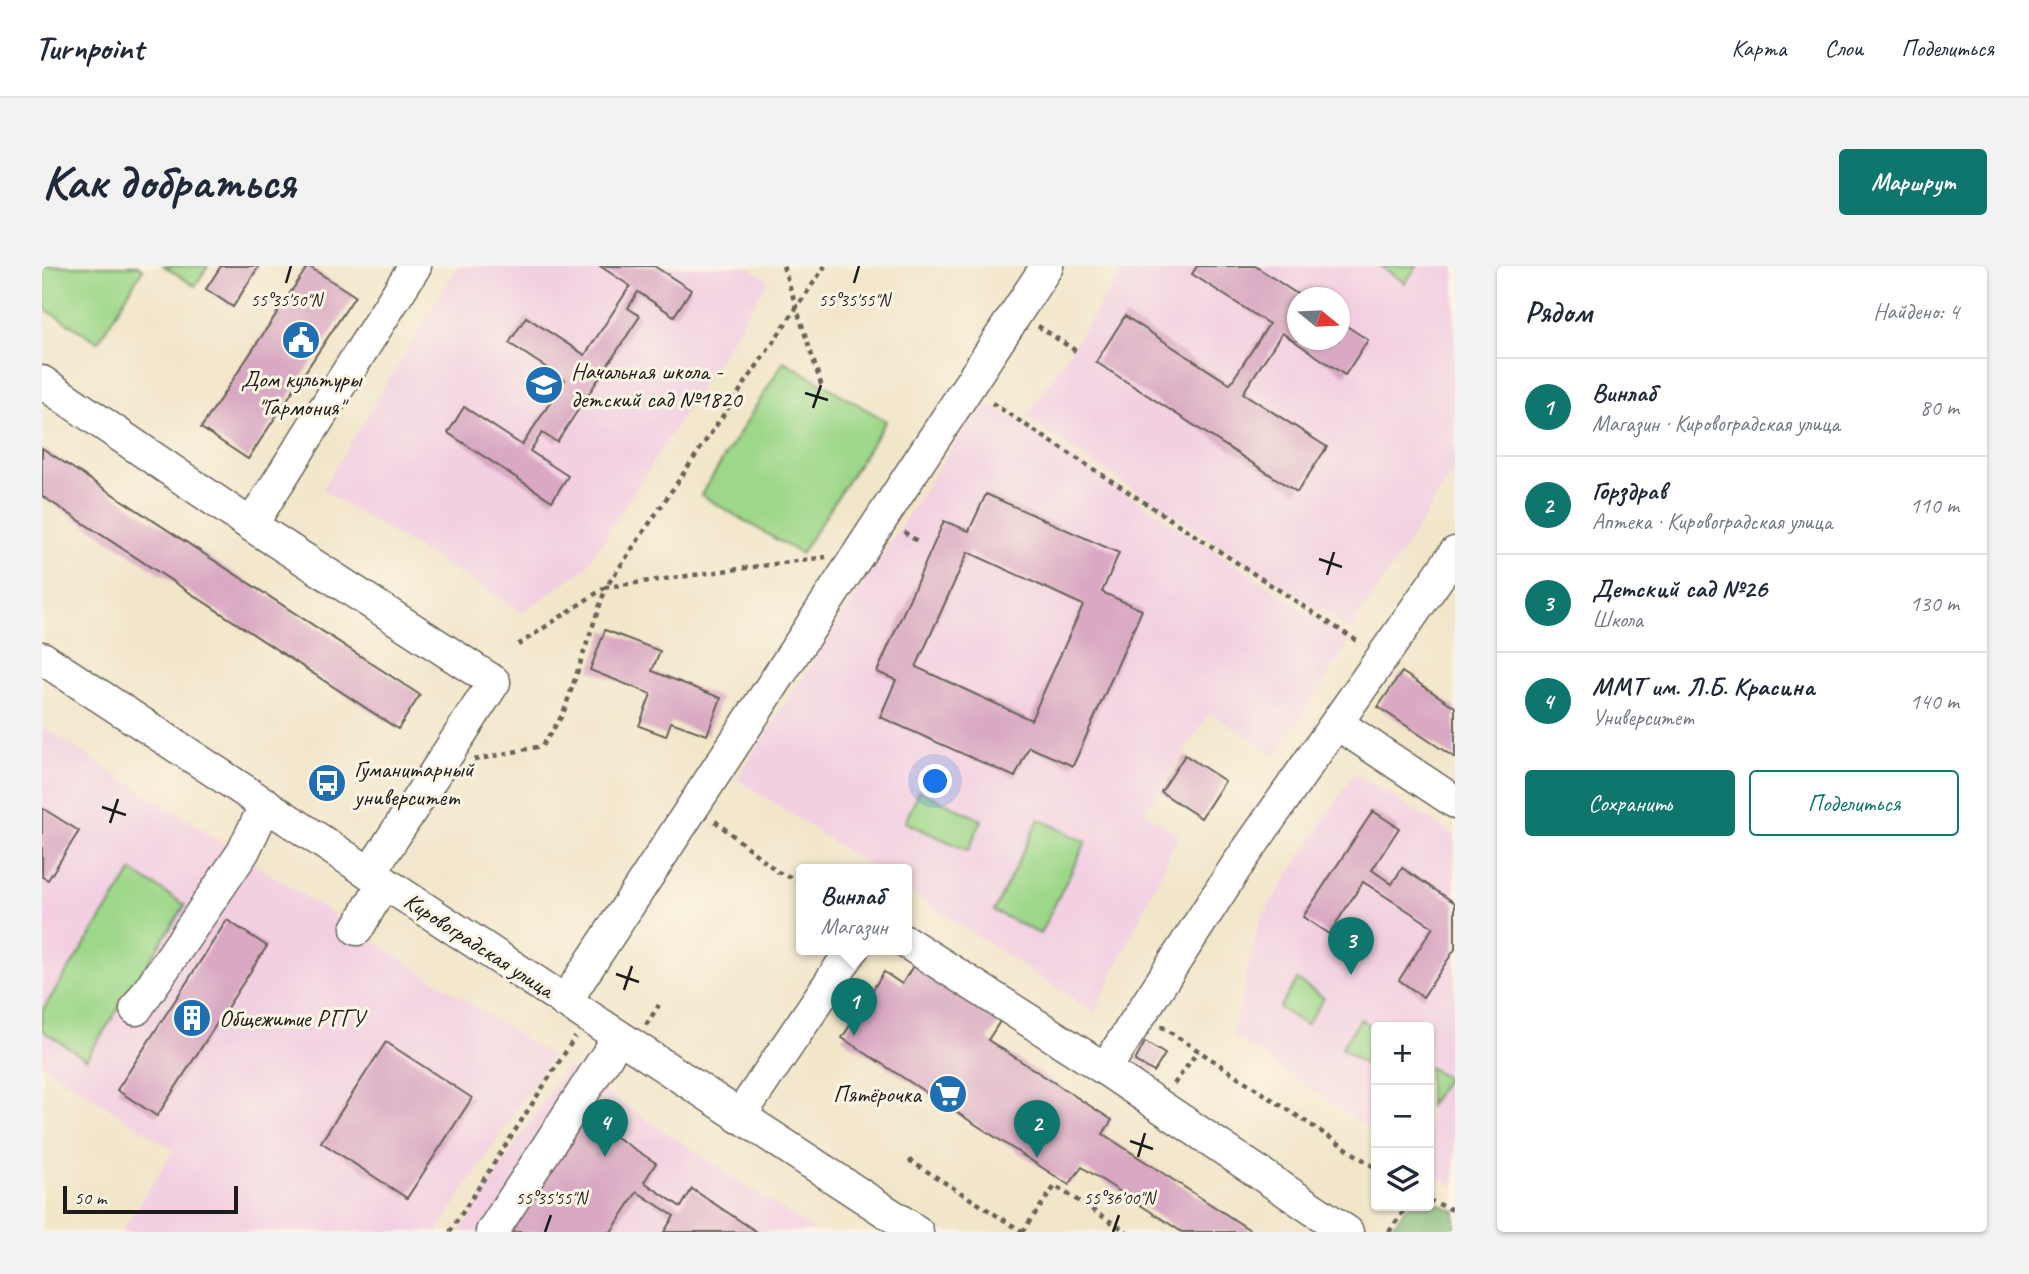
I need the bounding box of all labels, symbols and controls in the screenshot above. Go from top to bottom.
text: Turnpoint [35,27,143,69]
text: Карта [1732,33,1786,63]
text: Слои [1824,33,1863,63]
text: Поделиться [1901,33,1994,63]
button: Маршрут [1839,149,1987,215]
text: Как добраться [42,151,295,213]
north arrow [1287,287,1350,350]
text: 55°35'50"N [251,289,325,311]
text: 55°35'55"N [819,289,893,311]
text: Рядом [1525,293,1592,331]
text: Найдено: 4 [1873,297,1959,326]
public building icon: Дом культуры "Гармония" [280,319,322,361]
place label: Начальная школа - детский сад №1820 [571,356,744,414]
place label: Дом культуры "Гармония" [241,364,364,422]
school or university icon: Начальная школа - детский сад №1820 [523,364,565,406]
text: Винлаб [1592,376,1656,409]
text: 1 [1543,393,1553,422]
text: 80 m [1920,393,1959,422]
text: Магазин · Кировоградская улица [1592,409,1840,438]
text: Горздрав [1592,474,1666,507]
text: 2 [1543,491,1553,520]
text: 110 m [1910,491,1959,520]
text: Аптека · Кировоградская улица [1592,507,1832,536]
text: Детский сад №26 [1592,572,1767,605]
text: 3 [1543,589,1553,618]
text: 130 m [1910,589,1959,618]
text: Школа [1592,605,1643,634]
text: ММТ им. Л.Б. Красина [1592,670,1814,703]
text: 4 [1543,687,1553,716]
text: 140 m [1910,687,1959,716]
text: Университет [1592,703,1694,732]
place label: Гуманитарный университет [352,754,476,812]
bus stop icon: Гуманитарный университет [306,762,348,804]
your location [918,764,952,798]
button: Сохранить [1525,770,1735,836]
button: Поделиться [1749,770,1959,836]
popup [796,864,912,955]
text: Винлаб [820,879,884,912]
street label: Кировоградская улица [399,885,561,1006]
text: Магазин [820,912,888,941]
pin: 3 [1328,917,1374,975]
pin: 1 [831,978,877,1036]
building icon: Общежитие РГГУ [171,997,213,1039]
place label: Общежитие РГГУ [219,1003,368,1033]
map controls [1371,1022,1434,1211]
button: + [1371,1022,1434,1085]
supermarket icon: Пятёрочка [927,1073,969,1115]
place label: Пятёрочка [833,1079,922,1109]
button: − [1371,1085,1434,1148]
pin: 4 [582,1099,628,1157]
pin: 2 [1014,1100,1060,1158]
button: layers [1371,1148,1434,1211]
scale bar [63,1183,238,1215]
text: 50 m [74,1186,106,1210]
text: 55°35'55"N [516,1187,590,1209]
text: 55°36'00"N [1084,1187,1158,1209]

